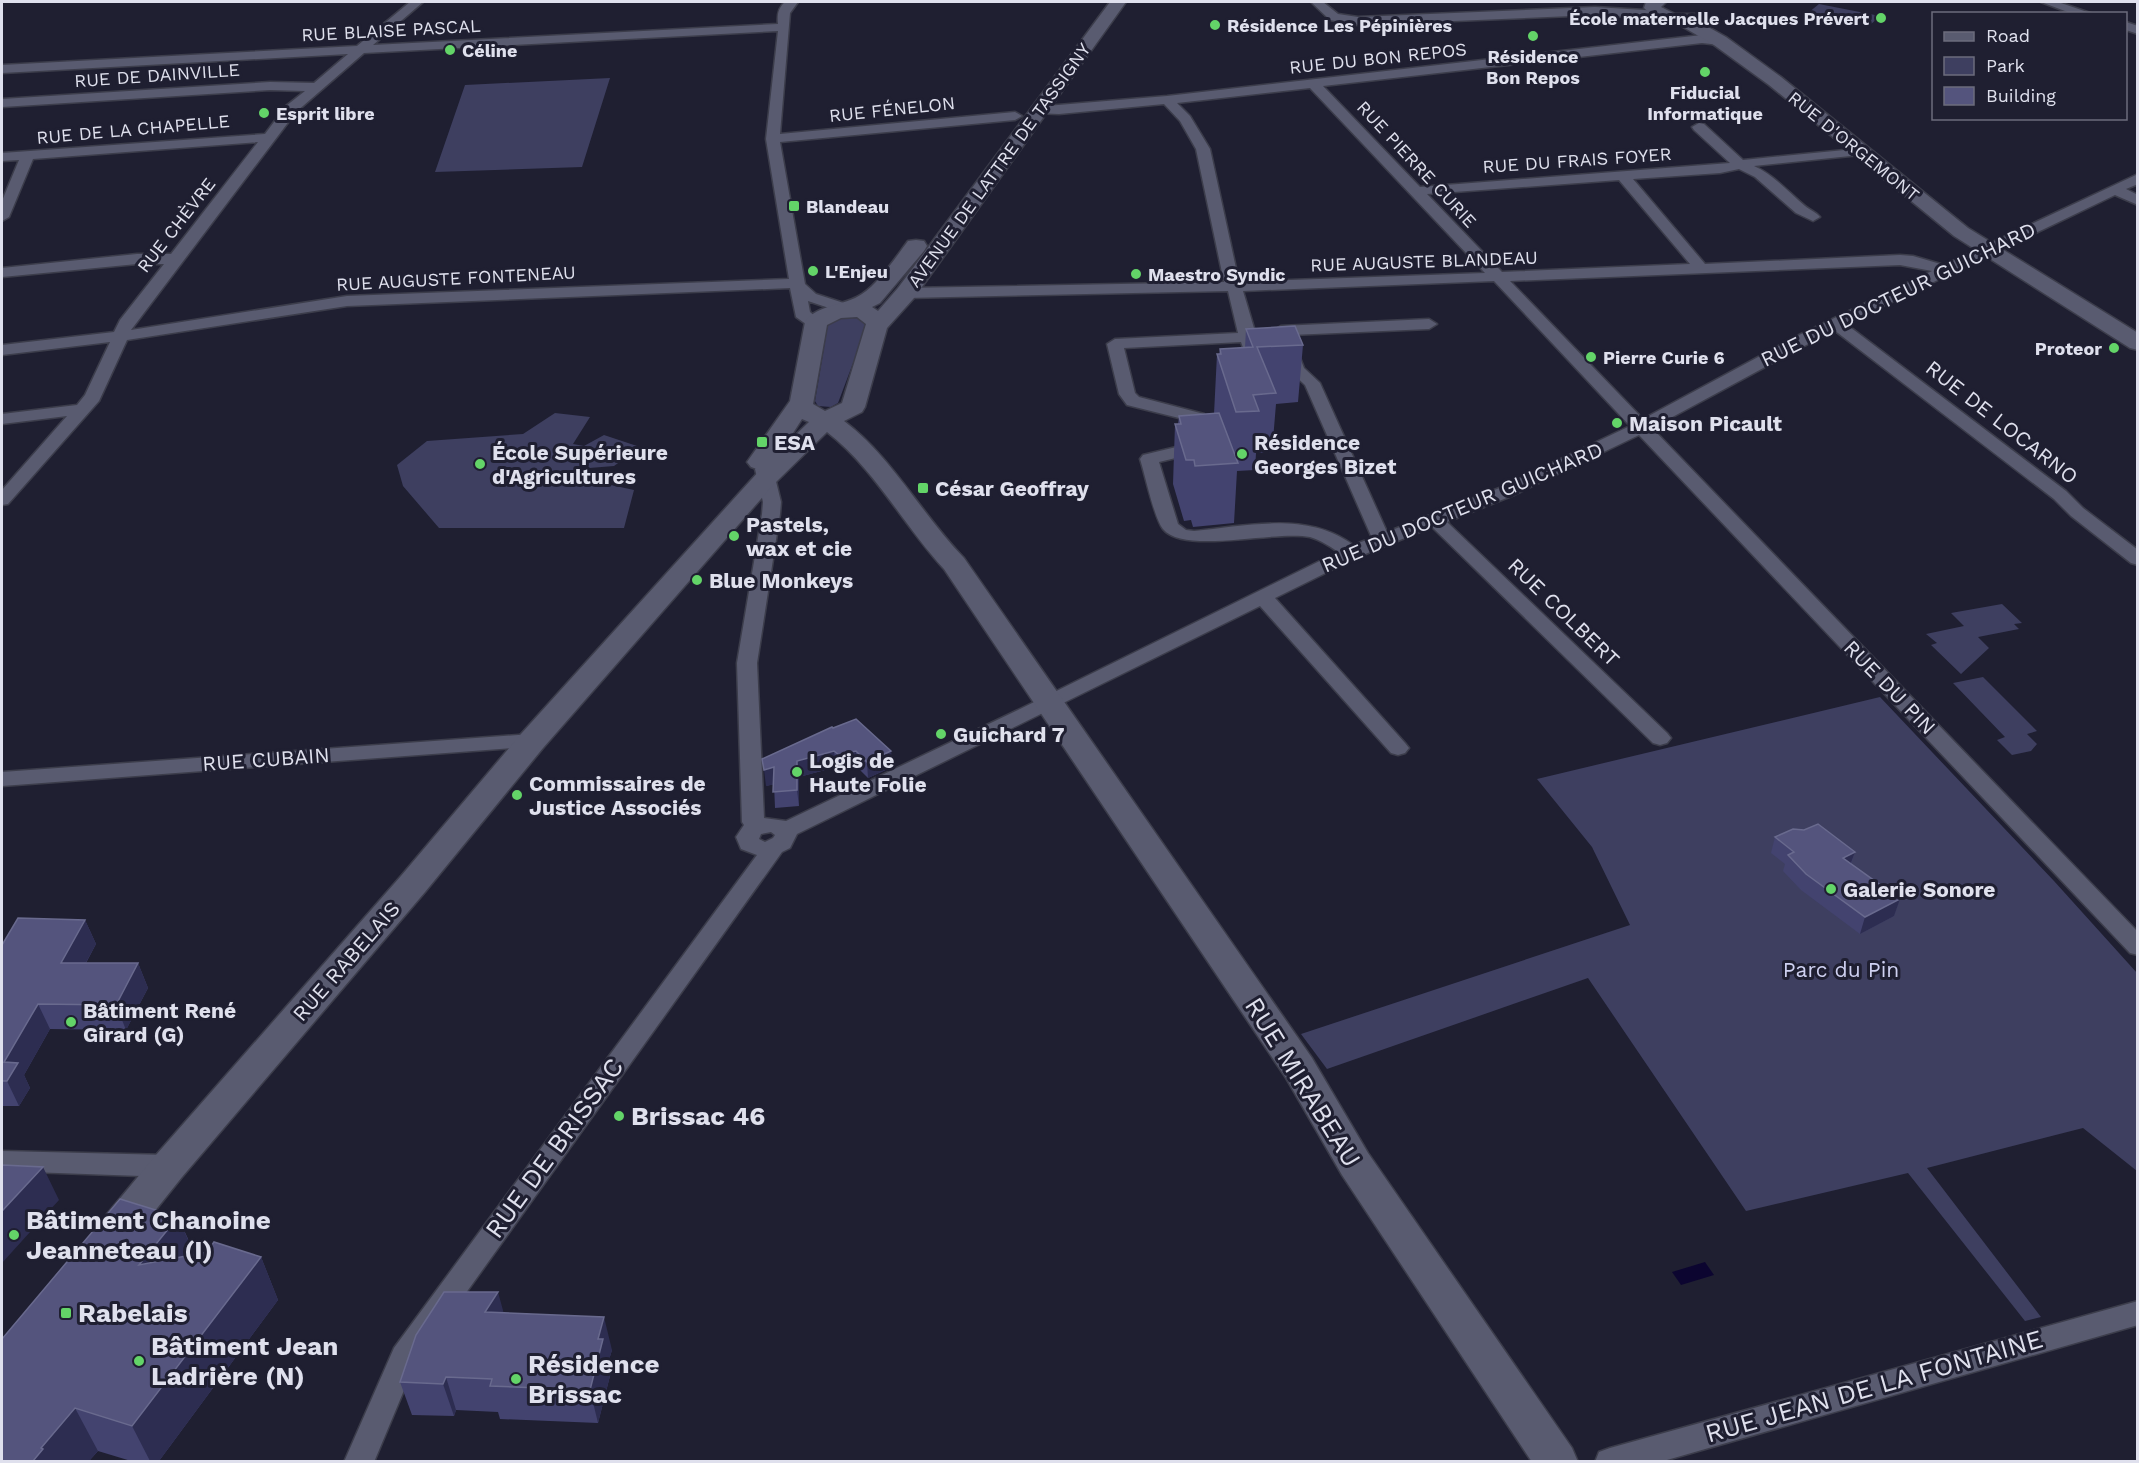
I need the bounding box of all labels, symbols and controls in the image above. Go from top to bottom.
place label: École maternelle Jacques Prévert [1569,8,1869,29]
marker: École maternelle Jacques Prévert [1874,11,1888,25]
legend [1932,12,2127,120]
street label: RUE BLAISE PASCAL [301,15,481,45]
place label: Résidence Les Pépinières [1227,15,1453,36]
marker: Résidence Les Pépinières [1208,18,1222,32]
text: Road [1986,25,2030,46]
marker: Résidence Bon Repos [1526,29,1540,43]
street label: AVENUE DE LATTRE DE TASSIGNY [903,38,1095,291]
street label: RUE DU BON REPOS [1288,38,1468,78]
place label: Céline [462,40,517,61]
marker: Céline [443,43,457,57]
place label: Résidence Bon Repos [1486,46,1580,88]
text: Park [1986,55,2025,76]
street label: RUE DE DAINVILLE [73,59,241,91]
marker: Fiducial Informatique [1698,65,1712,79]
place label: Fiducial Informatique [1647,82,1763,124]
text: Building [1986,85,2056,106]
street label: RUE D'ORGEMONT [1784,87,1924,205]
street label: RUE FÉNELON [828,92,956,126]
street label: RUE PIERRE CURIE [1353,96,1481,232]
place label: Esprit libre [276,103,375,124]
marker: Esprit libre [257,106,271,120]
street label: RUE DE LA CHAPELLE [35,110,231,148]
street label: RUE DU FRAIS FOYER [1482,143,1672,177]
street label: RUE CHÈVRE [132,173,220,277]
place label: Blandeau [806,196,889,217]
marker: Blandeau [787,199,801,213]
street label: RUE DU DOCTEUR GUICHARD [1756,216,2040,372]
street label: RUE AUGUSTE BLANDEAU [1310,247,1538,275]
street label: RUE AUGUSTE FONTENEAU [336,261,576,295]
place label: L'Enjeu [825,261,888,282]
marker: L'Enjeu [806,264,820,278]
place label: Maestro Syndic [1148,264,1286,285]
marker: Maestro Syndic [1129,267,1143,281]
place label: Proteor [2035,338,2102,359]
marker: Proteor [2107,341,2121,355]
place label: Pierre Curie 6 [1603,347,1725,368]
marker: Pierre Curie 6 [1584,350,1598,364]
street label: RUE DE LOCARNO [1921,355,2083,489]
place label: Maison Picault [1629,411,1782,436]
marker: Maison Picault [1610,416,1624,430]
place label: ESA [774,430,816,455]
place label: Résidence Georges Bizet [1254,430,1396,479]
marker: ESA [755,435,769,449]
street label: RUE DU DOCTEUR GUICHARD [1318,436,1606,578]
place label: École Supérieure d'Agricultures [492,440,668,489]
marker: Résidence Georges Bizet [1235,447,1249,461]
marker: École Supérieure d'Agricultures [473,457,487,471]
place label: César Geoffray [935,476,1089,501]
marker: César Geoffray [916,481,930,495]
place label: Pastels, wax et cie [746,512,852,561]
marker: Pastels, wax et cie [727,529,741,543]
street label: RUE COLBERT [1503,553,1625,672]
place label: Blue Monkeys [709,568,853,593]
marker: Blue Monkeys [690,573,704,587]
street label: RUE DU PIN [1839,635,1941,739]
place label: Guichard 7 [953,722,1065,747]
marker: Guichard 7 [934,727,948,741]
street label: RUE CUBAIN [201,742,331,776]
place label: Logis de Haute Folie [809,748,927,797]
marker: Logis de Haute Folie [790,765,804,779]
place label: Commissaires de Justice Associés [529,771,706,820]
marker: Commissaires de Justice Associés [510,788,524,802]
place label: Galerie Sonore [1843,877,1995,902]
marker: Galerie Sonore [1824,882,1838,896]
street label: RUE RABELAIS [287,896,405,1026]
park label: Parc du Pin [1783,957,1899,982]
street label: RUE MIRABEAU [1239,992,1367,1172]
place label: Bâtiment René Girard (G) [83,998,236,1047]
marker: Bâtiment René Girard (G) [64,1015,78,1029]
street label: RUE DE BRISSAC [479,1052,629,1244]
place label: Brissac 46 [631,1101,765,1131]
marker: Brissac 46 [612,1109,626,1123]
place label: Bâtiment Chanoine Jeanneteau (I) [26,1205,271,1265]
marker: Bâtiment Chanoine Jeanneteau (I) [7,1228,21,1242]
place label: Rabelais [78,1298,188,1328]
marker: Rabelais [59,1306,73,1320]
street label: RUE JEAN DE LA FONTAINE [1702,1323,2046,1449]
place label: Bâtiment Jean Ladrière (N) [151,1331,338,1391]
place label: Résidence Brissac [528,1349,660,1409]
marker: Bâtiment Jean Ladrière (N) [132,1354,146,1368]
marker: Résidence Brissac [509,1372,523,1386]

